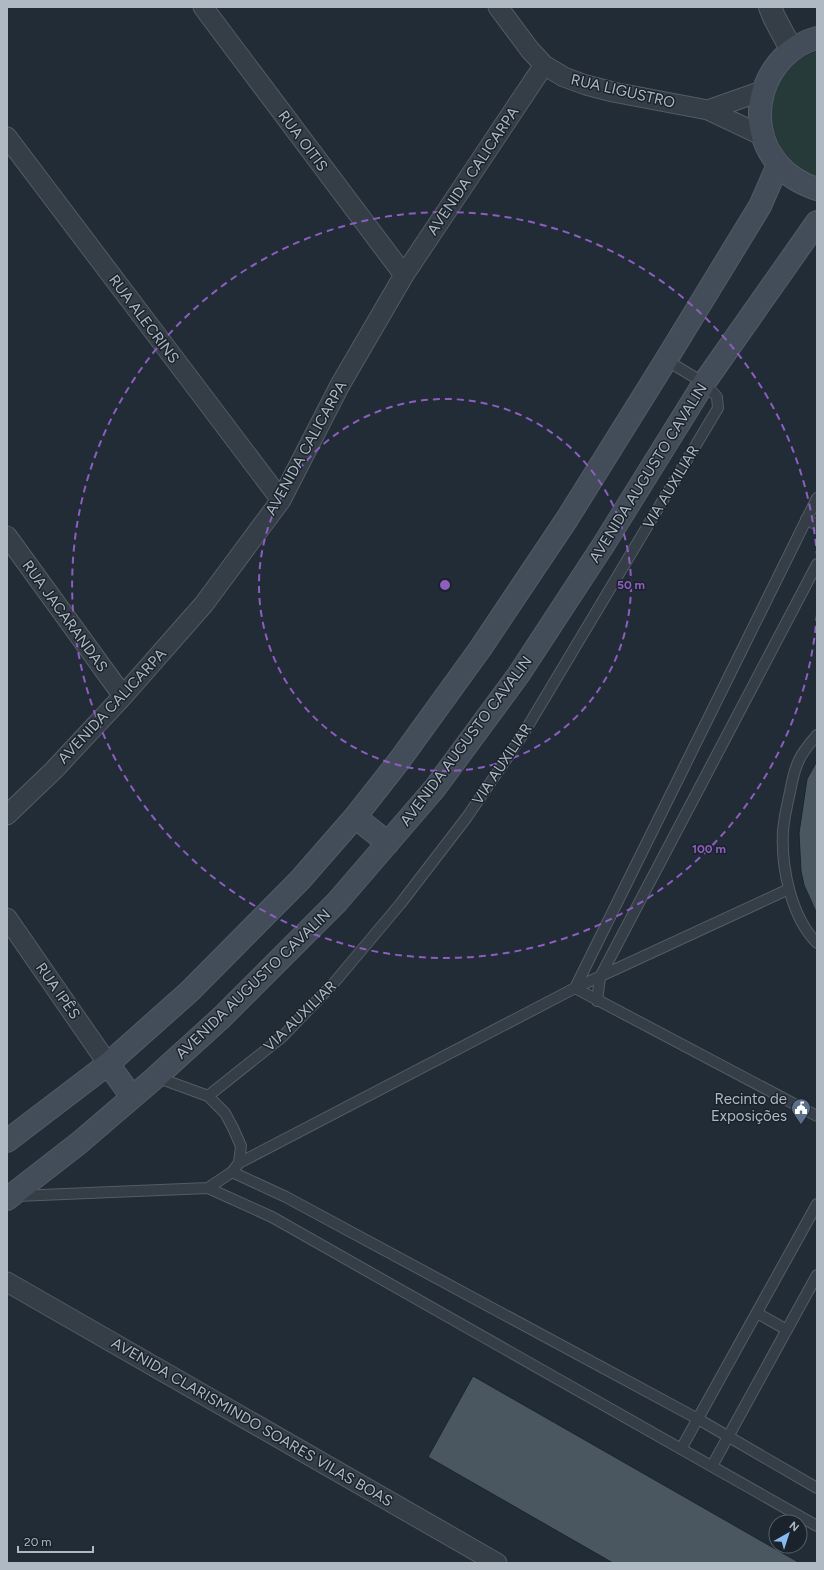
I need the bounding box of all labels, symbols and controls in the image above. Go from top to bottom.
street label: RUA LIGUSTRO [569,70,677,112]
street label: AVENIDA CALICARPA [423,104,523,238]
street label: RUA OITIS [274,107,332,175]
street label: RUA ALECRINS [105,271,183,367]
street label: AVENIDA CALICARPA [262,378,350,518]
street label: AVENIDA AUGUSTO CAVALIN [585,380,711,566]
street label: VIA AUXILIAR [639,442,703,532]
street label: RUA JACARANDAS [19,557,111,675]
centre of rings [438,578,452,592]
text: 50 m [617,578,645,592]
street label: AVENIDA CALICARPA [54,645,170,767]
street label: AVENIDA AUGUSTO CAVALIN [396,653,536,829]
street label: VIA AUXILIAR [468,720,536,808]
text: 100 m [692,842,726,856]
street label: AVENIDA AUGUSTO CAVALIN [172,905,334,1063]
street label: RUA IPÊS [32,959,84,1023]
street label: VIA AUXILIAR [260,977,340,1055]
place label: Recinto de Exposições [711,1090,787,1125]
public building icon: Recinto de Exposições [790,1097,812,1125]
street label: AVENIDA CLARISMINDO SOARES VILAS BOAS [108,1334,396,1510]
north arrow [768,1514,808,1554]
text: N [787,1519,801,1534]
scale bar [18,1528,93,1554]
text: 20 m [24,1535,52,1549]

